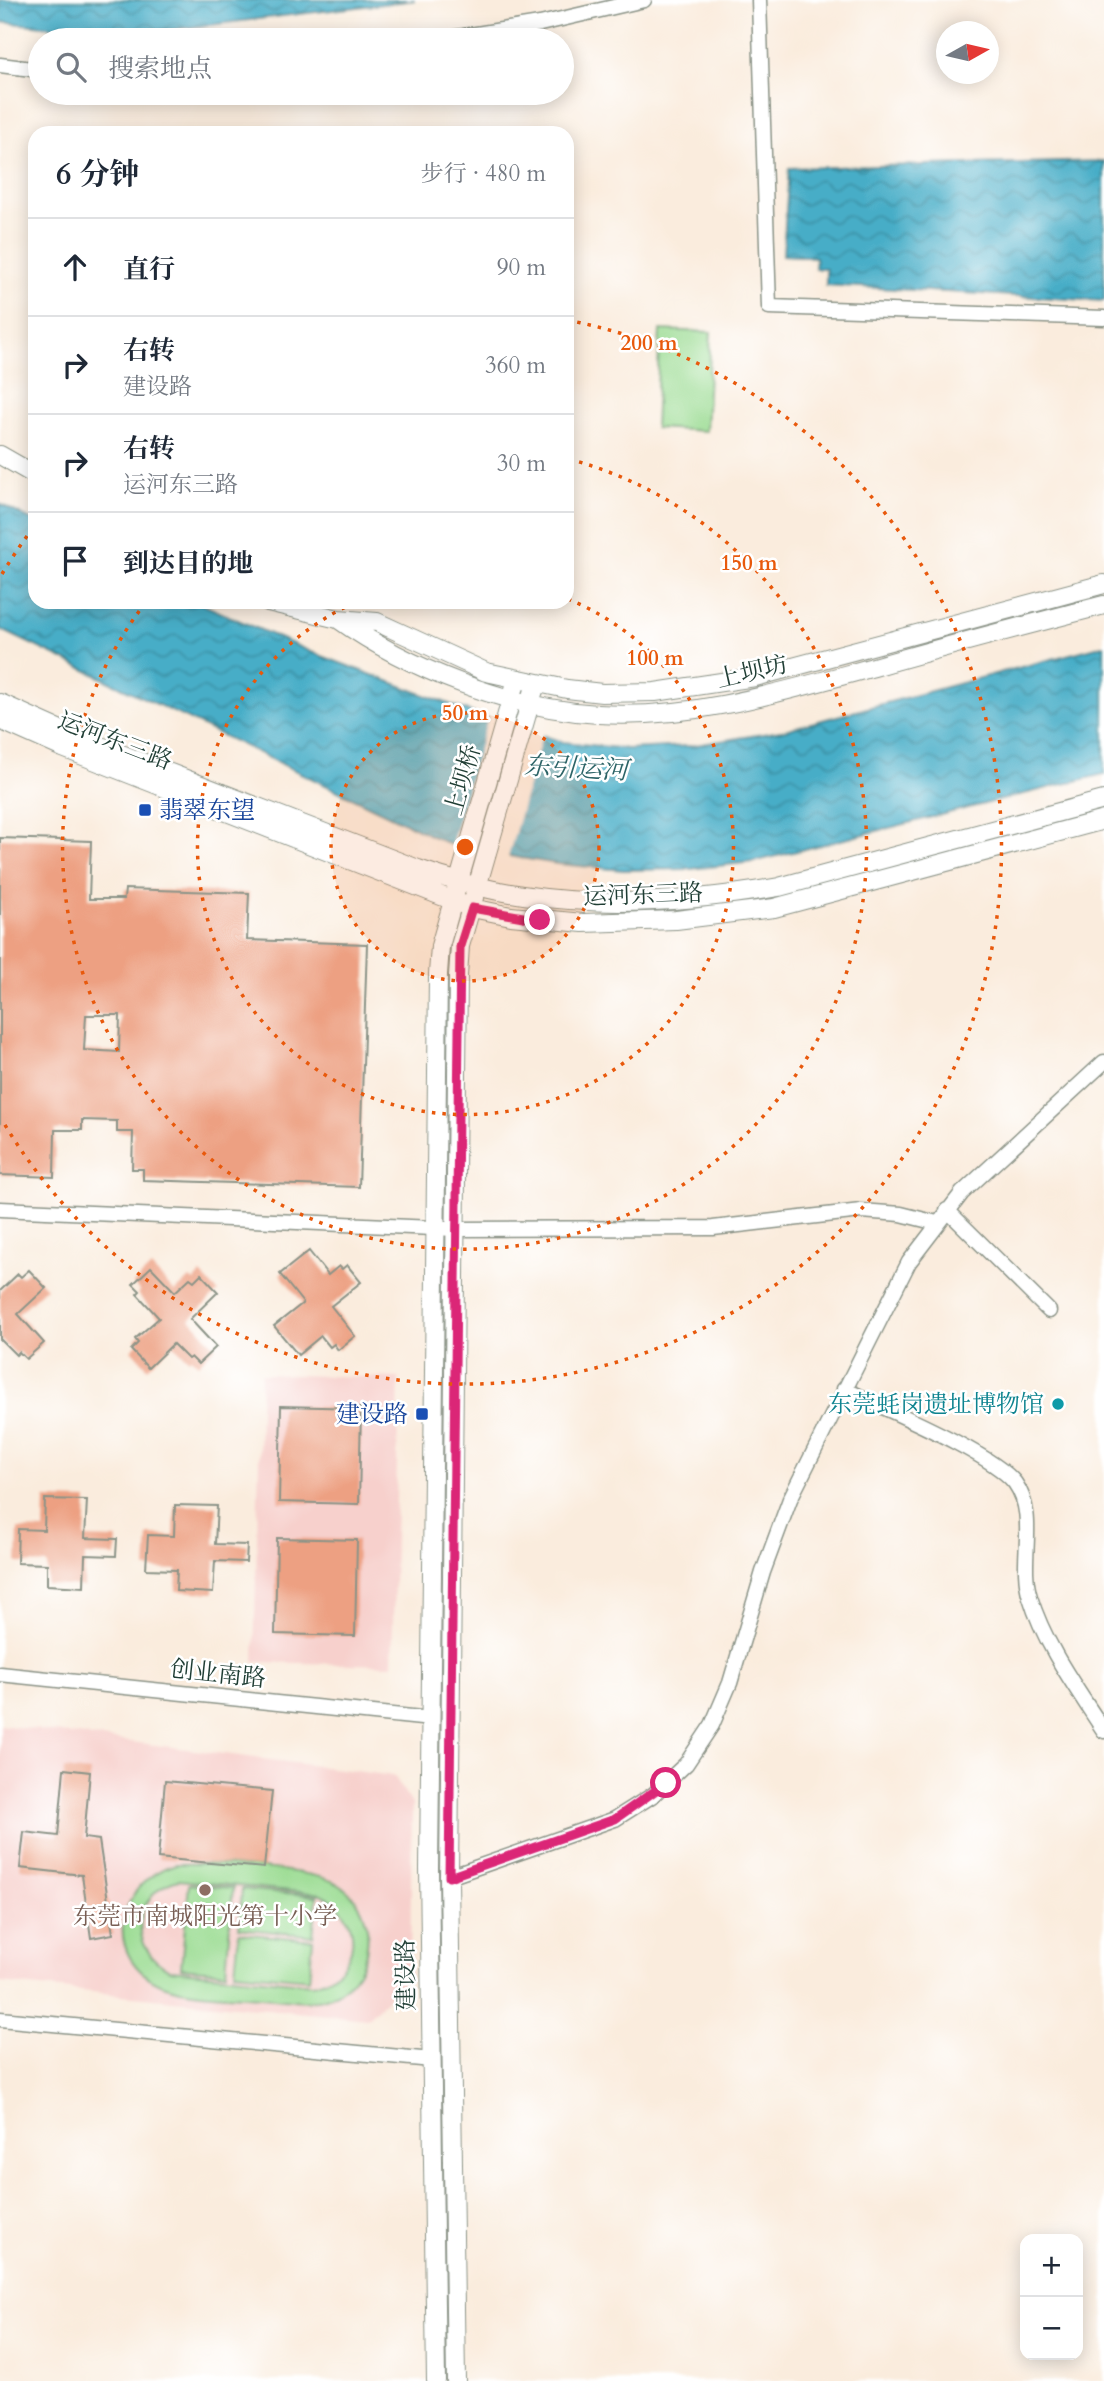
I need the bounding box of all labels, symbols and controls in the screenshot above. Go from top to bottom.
north arrow [936,21,999,84]
search box [28,28,574,105]
icon: search [52,48,90,86]
text: 搜索地点 [108,51,212,86]
text: 6 分钟 [56,154,139,195]
text: 步行 · 480 m [421,158,546,189]
icon: ahead [56,248,94,286]
text: 直行 [123,252,175,287]
text: 90 m [497,252,546,283]
text: 200 m [620,329,678,358]
text: 右转 [123,333,175,368]
icon: right [56,346,94,384]
text: 360 m [485,350,546,381]
text: 建设路 [123,371,192,402]
text: 右转 [123,431,175,466]
icon: right [56,444,94,482]
text: 30 m [497,448,546,479]
text: 运河东三路 [123,469,238,500]
icon: arrive [56,542,94,580]
text: 到达目的地 [123,546,253,581]
text: 150 m [720,549,778,578]
text: 100 m [626,644,684,673]
street label: 上坝坊 [713,648,791,696]
text: 50 m [442,699,489,728]
street label: 运河东三路 [53,704,177,778]
street label: 上坝桥 [437,741,489,819]
water label: 东引运河 [523,748,633,788]
place label: 翡翠东望 [159,794,255,827]
marker: 翡翠东望 [137,802,153,818]
centre of rings [453,835,477,859]
street label: 运河东三路 [582,876,704,914]
route end [524,904,555,935]
place label: 东莞蚝岗遗址博物馆 [828,1388,1044,1421]
marker: 东莞蚝岗遗址博物馆 [1050,1396,1066,1412]
place label: 建设路 [336,1398,408,1431]
marker: 建设路 [414,1406,430,1422]
street label: 创业南路 [169,1653,267,1695]
route start [650,1767,681,1798]
marker: 东莞市南城阳光第十小学 [197,1882,213,1898]
place label: 东莞市南城阳光第十小学 [73,1900,337,1933]
street label: 建设路 [389,1939,423,2011]
map controls [1020,2234,1083,2360]
button: + [1020,2234,1083,2297]
button: − [1020,2297,1083,2360]

